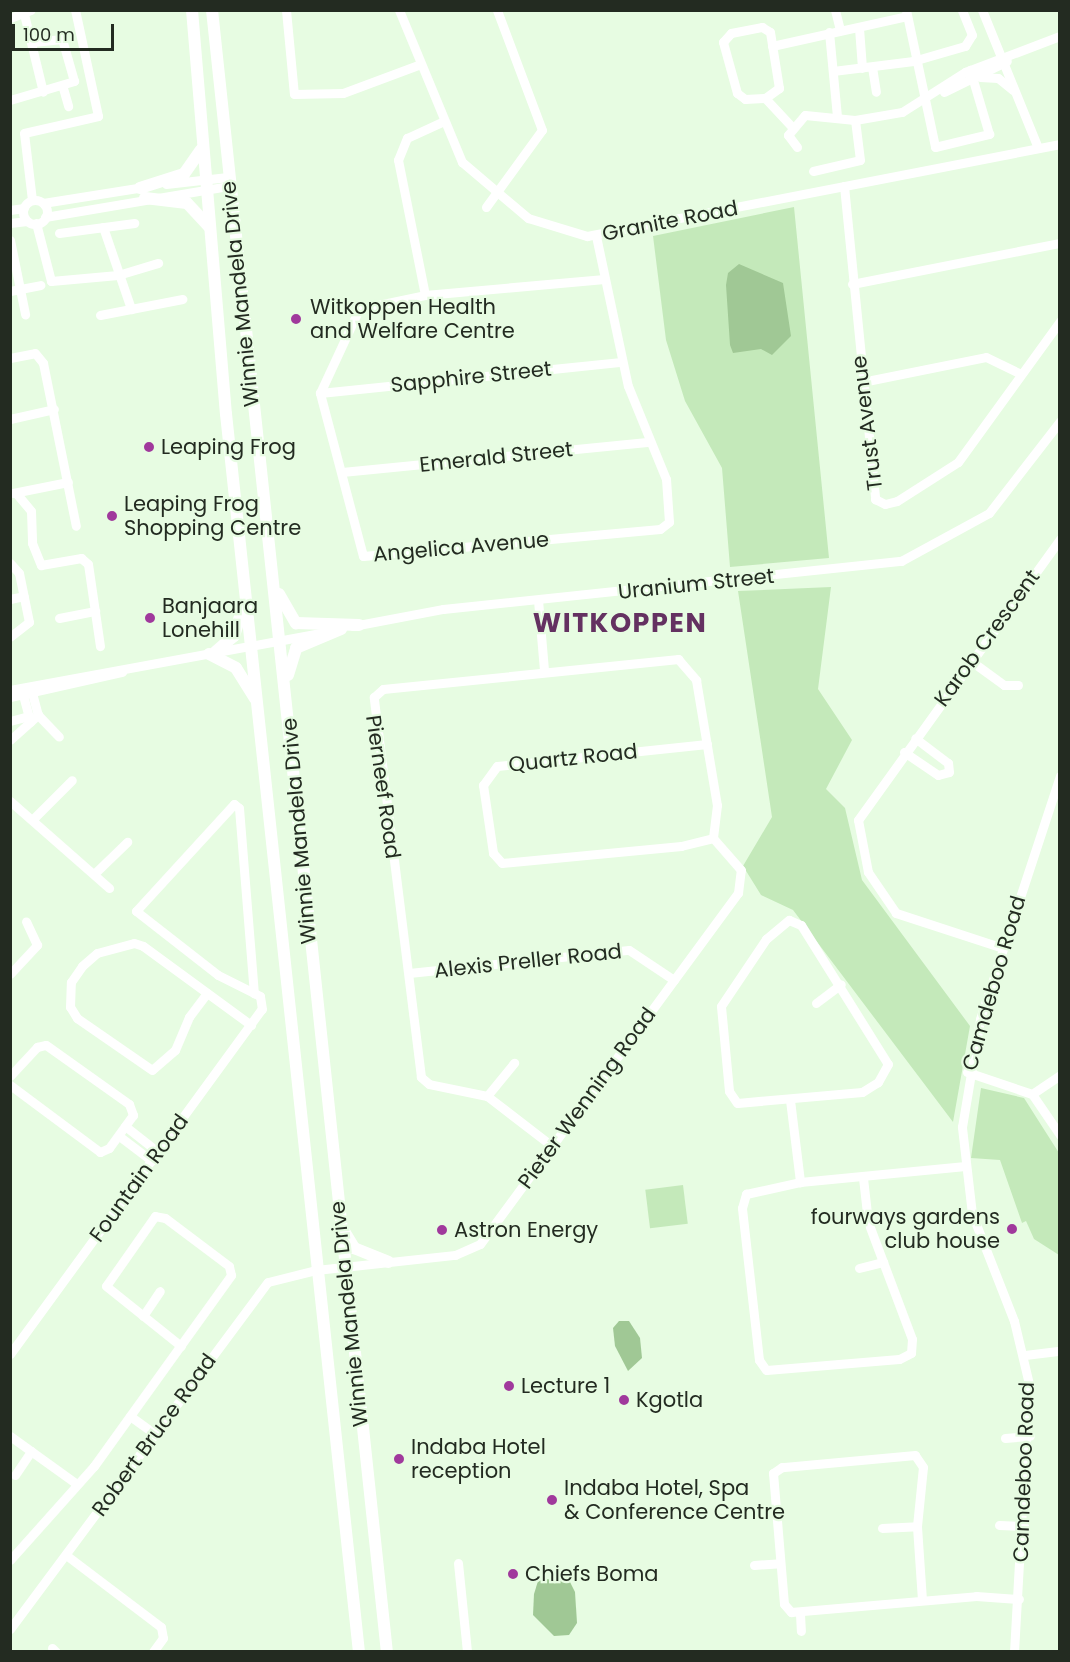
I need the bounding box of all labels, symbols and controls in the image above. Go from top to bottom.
scale bar [15,12,117,50]
text: 100 m [23,22,75,47]
street label: Winnie Mandela Drive [216,180,264,408]
street label: Granite Road [600,195,740,247]
place label: Witkoppen Health and Welfare Centre [310,294,515,344]
marker: Witkoppen Health and Welfare Centre [287,310,305,328]
street label: Trust Avenue [846,354,888,492]
street label: Sapphire Street [389,356,553,398]
place label: Leaping Frog [161,434,296,460]
street label: Emerald Street [418,436,574,478]
marker: Leaping Frog [142,440,156,454]
place label: Leaping Frog Shopping Centre [124,491,301,541]
marker: Leaping Frog Shopping Centre [105,509,119,523]
street label: Angelica Avenue [372,527,550,567]
street label: Uranium Street [617,563,775,605]
street label: Karob Crescent [929,565,1045,711]
place label: Banjaara Lonehill [162,593,258,643]
district label: WITKOPPEN [533,607,707,639]
marker: Banjaara Lonehill [143,611,157,625]
street label: Pierneef Road [360,714,406,860]
street label: Winnie Mandela Drive [277,717,321,945]
street label: Quartz Road [507,739,639,777]
street label: Camdeboo Road [957,893,1031,1073]
street label: Alexis Preller Road [433,939,623,983]
street label: Pieter Wenning Road [513,1002,661,1194]
street label: Fountain Road [84,1109,194,1247]
street label: Winnie Mandela Drive [325,1200,373,1428]
place label: fourways gardens club house [811,1204,1000,1254]
place label: Astron Energy [454,1217,598,1243]
marker: fourways gardens club house [1005,1222,1019,1236]
marker: Astron Energy [435,1223,449,1237]
street label: Robert Bruce Road [87,1349,221,1521]
place label: Lecture 1 [521,1373,610,1399]
marker: Lecture 1 [502,1379,516,1393]
street label: Camdeboo Road [1008,1381,1040,1563]
place label: Kgotla [636,1387,703,1413]
marker: Kgotla [617,1393,631,1407]
place label: Indaba Hotel reception [411,1434,546,1484]
marker: Indaba Hotel reception [392,1452,406,1466]
place label: Indaba Hotel, Spa & Conference Centre [564,1475,785,1525]
marker: Indaba Hotel, Spa & Conference Centre [545,1493,559,1507]
place label: Chiefs Boma [525,1561,658,1587]
marker: Chiefs Boma [506,1567,520,1581]

